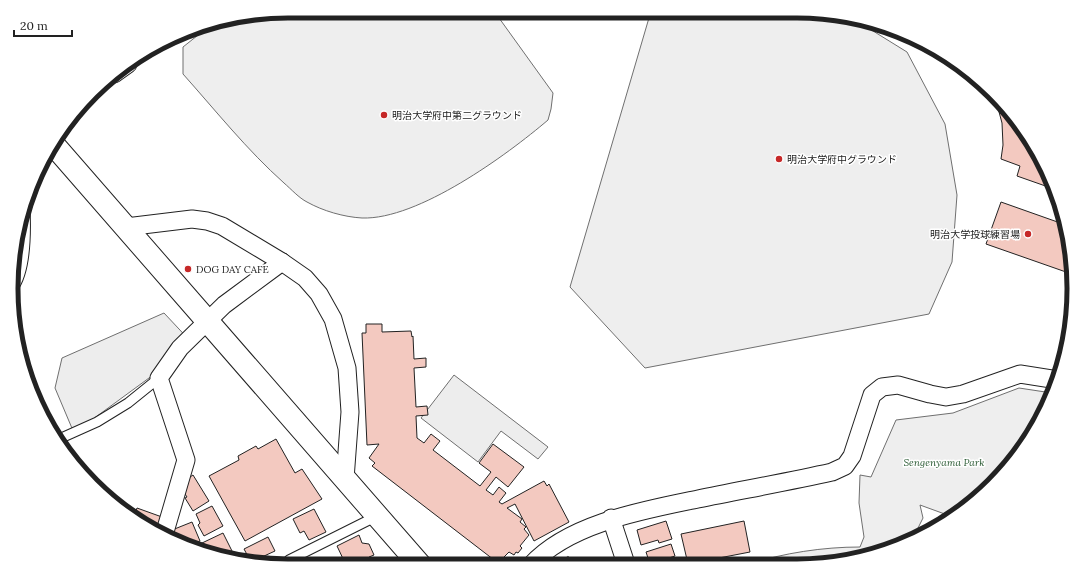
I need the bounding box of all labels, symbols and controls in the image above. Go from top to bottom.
scale bar [14,12,72,38]
text: 20 m [20,18,48,33]
place label: 明治大学府中第二グラウンド [392,109,522,122]
marker: 明治大学府中第二グラウンド [379,110,389,120]
place label: 明治大学府中グラウンド [787,153,897,166]
marker: 明治大学府中グラウンド [774,154,784,164]
place label: 明治大学投球練習場 [930,228,1020,241]
marker: 明治大学投球練習場 [1023,229,1033,239]
place label: DOG DAY CAFE [196,263,269,276]
marker: DOG DAY CAFE [183,264,193,274]
park label: Sengenyama Park [903,456,985,469]

